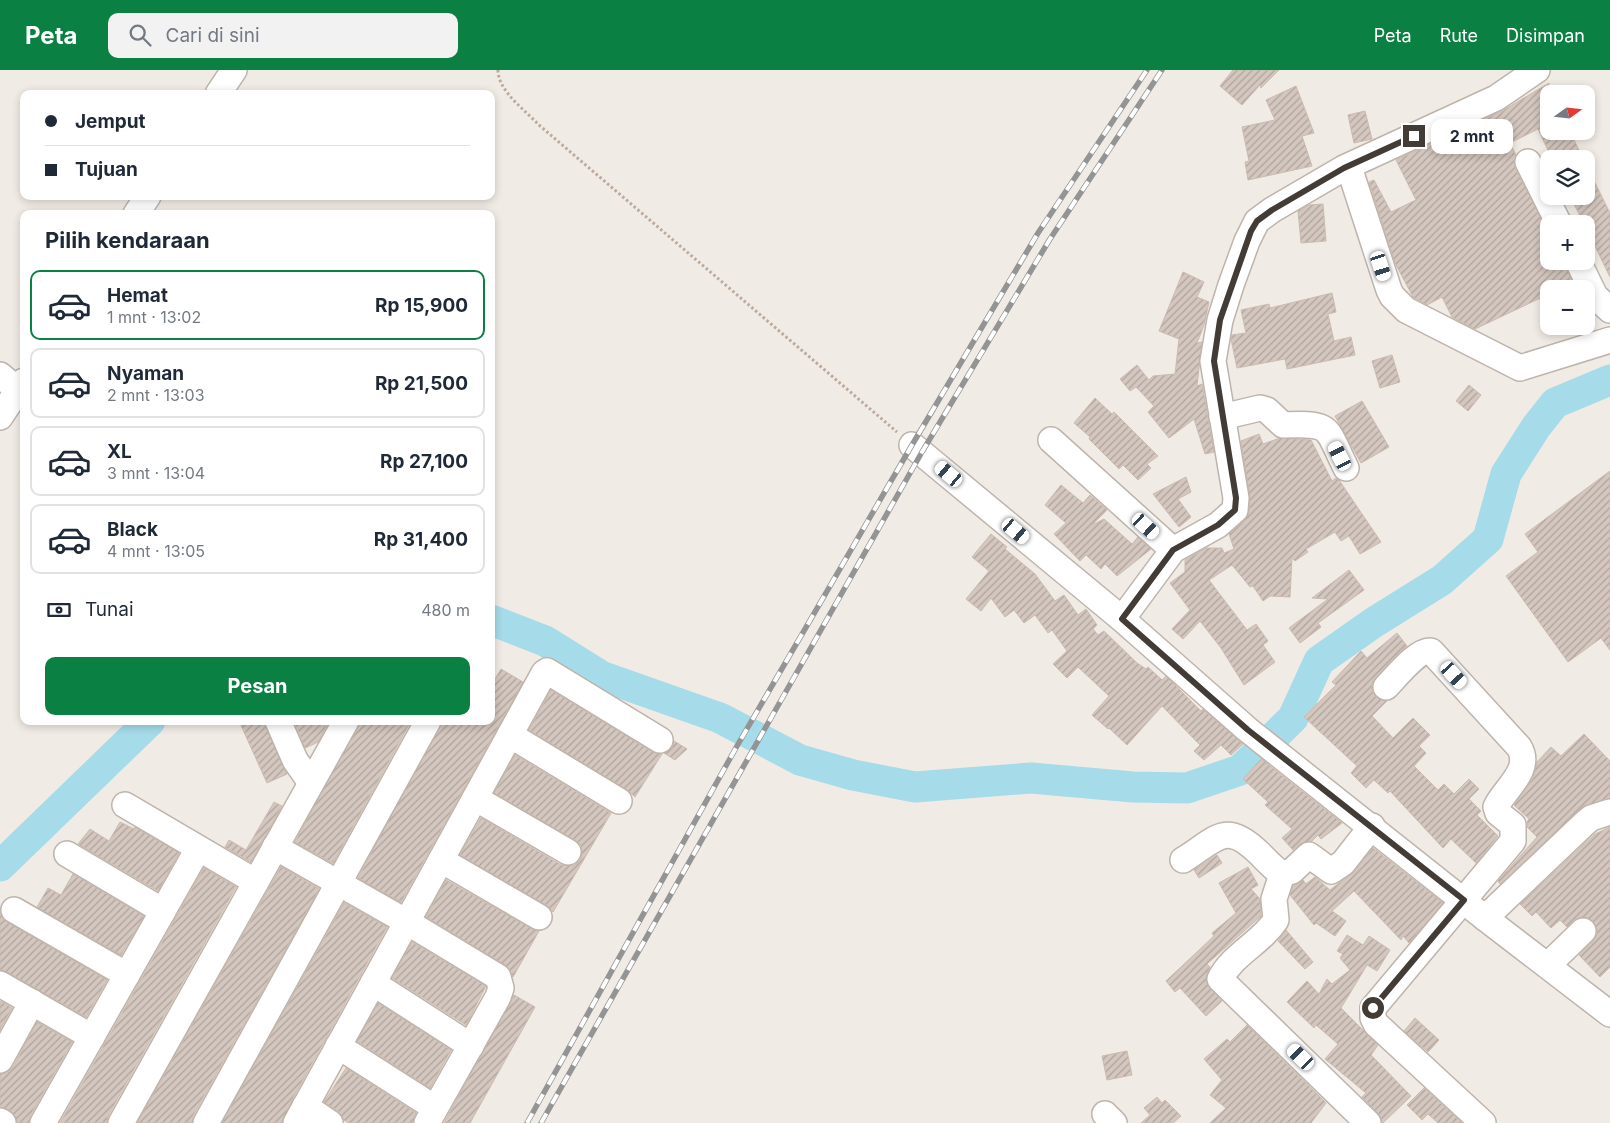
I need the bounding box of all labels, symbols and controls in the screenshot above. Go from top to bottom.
search box [108,13,458,58]
text: Peta [25,21,78,50]
icon: search [126,21,154,49]
text: Cari di sini [166,24,259,47]
text: Peta [1374,25,1412,46]
text: Rute [1440,25,1478,46]
text: Disimpan [1506,25,1585,46]
north arrow [1540,85,1595,140]
map controls [1540,85,1595,335]
text: Jemput [75,110,146,133]
callout: 2 mnt [1432,118,1514,154]
route end [1403,125,1425,147]
text: 2 mnt [1450,126,1494,146]
button: layers [1540,150,1595,205]
text: Tujuan [75,158,138,181]
button: + [1540,215,1595,270]
text: Pilih kendaraan [45,227,210,253]
car [1369,249,1392,283]
button: − [1540,280,1595,335]
icon: car [47,283,92,328]
text: Hemat [107,284,168,307]
text: Rp 15,900 [375,294,468,317]
text: 1 mnt · 13:02 [107,307,201,327]
icon: car [47,361,92,406]
text: Nyaman [107,362,184,385]
text: Rp 21,500 [375,372,468,395]
text: 2 mnt · 13:03 [107,385,205,405]
icon: car [47,439,92,484]
car [1326,439,1353,473]
text: XL [107,440,132,463]
text: Rp 27,100 [380,450,468,473]
car [932,459,965,489]
text: 3 mnt · 13:04 [107,463,205,483]
car [1129,510,1162,542]
car [999,516,1032,546]
icon: car [47,517,92,562]
text: Black [107,518,158,541]
text: Rp 31,400 [374,528,468,551]
text: 4 mnt · 13:05 [107,541,205,561]
icon: cash [45,596,73,624]
text: Tunai [85,598,134,621]
text: 480 m [421,600,470,620]
button: Pesan [45,657,470,715]
car [1438,659,1469,691]
route start [1362,997,1384,1019]
car [1285,1041,1317,1073]

